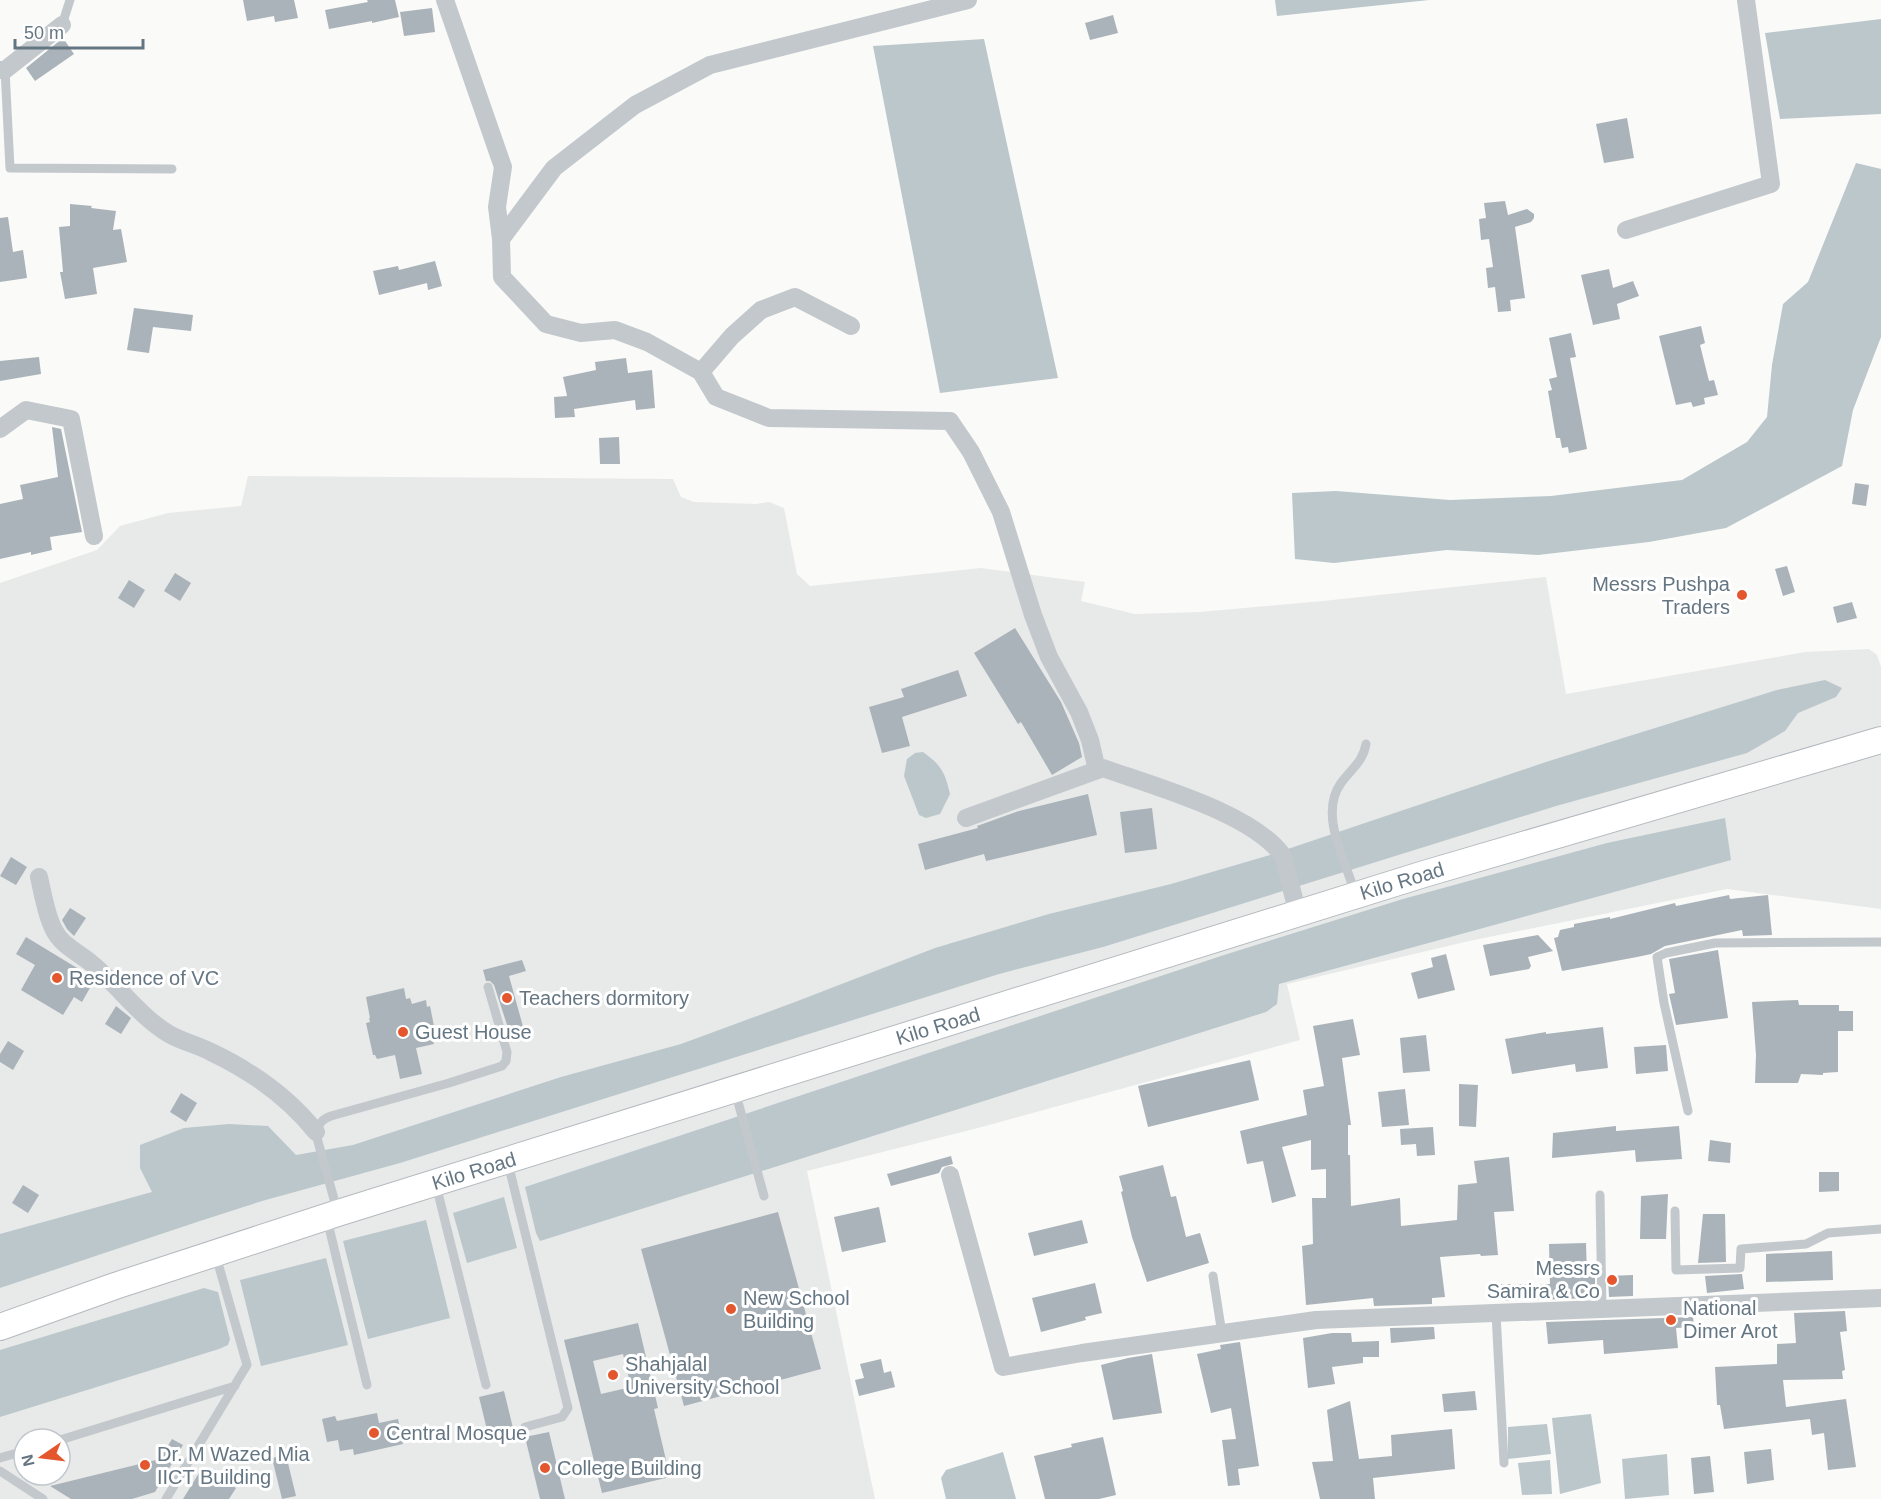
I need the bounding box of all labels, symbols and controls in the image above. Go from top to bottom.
scale bar [15,12,142,50]
text: 50 m [24,23,64,43]
place label: Messrs Pushpa Traders [1592,573,1731,618]
marker: Messrs Pushpa Traders [1735,588,1749,602]
street label: Kilo Road [1357,858,1447,904]
place label: Residence of VC [69,967,219,989]
marker: Residence of VC [50,971,64,985]
place label: Teachers dormitory [519,987,689,1009]
marker: Teachers dormitory [500,991,514,1005]
street label: Kilo Road [893,1003,983,1049]
place label: Guest House [415,1021,532,1043]
marker: Guest House [396,1025,410,1039]
street label: Kilo Road [429,1148,519,1194]
place label: Messrs Samira & Co [1487,1257,1600,1302]
marker: Messrs Samira & Co [1605,1273,1619,1287]
place label: New School Building [743,1287,850,1332]
place label: National Dimer Arot [1683,1297,1778,1342]
marker: New School Building [724,1302,738,1316]
marker: National Dimer Arot [1664,1313,1678,1327]
place label: Shahjalal University School [625,1353,780,1398]
marker: Shahjalal University School [606,1368,620,1382]
place label: Central Mosque [386,1422,527,1444]
marker: Central Mosque [367,1426,381,1440]
north arrow [12,1427,72,1487]
place label: Dr. M Wazed Mia IICT Building [157,1443,310,1488]
text: N [18,1453,38,1468]
place label: College Building [557,1457,702,1479]
marker: Dr. M Wazed Mia IICT Building [138,1458,152,1472]
marker: College Building [538,1461,552,1475]

